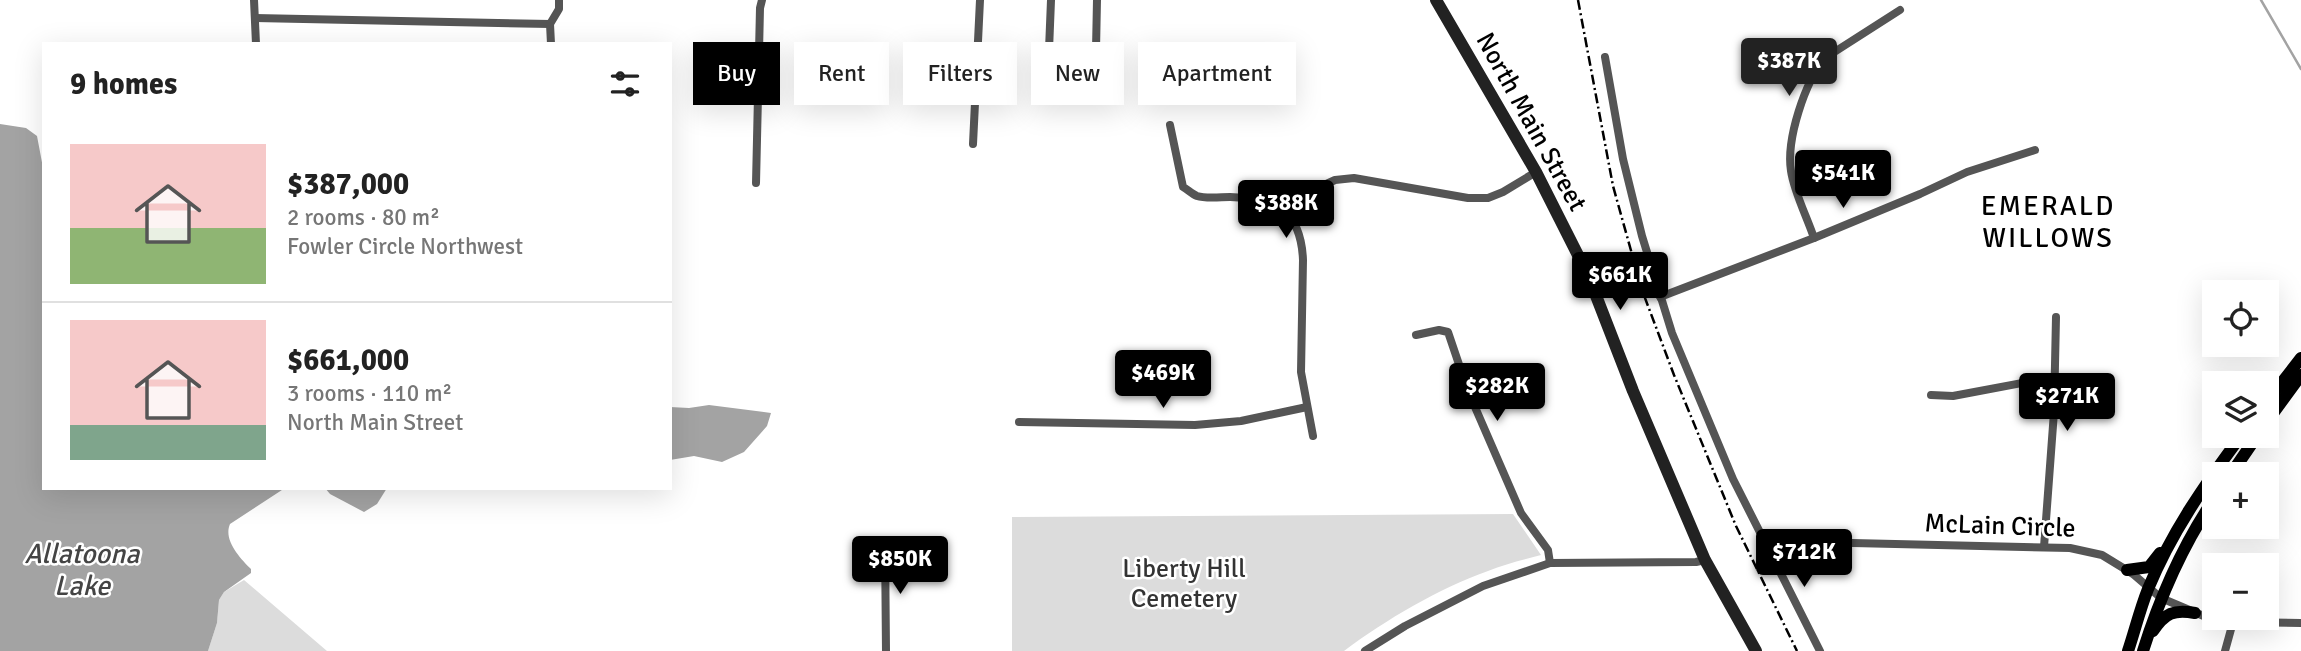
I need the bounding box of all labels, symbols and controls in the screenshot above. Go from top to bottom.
street label: North Main Street [1469,27,1593,217]
pin: $387K [1740,38,1838,98]
chip: Buy [693,42,780,105]
chip: Rent [794,42,889,105]
chip: Filters [903,42,1017,105]
chip: New [1031,42,1124,105]
chip: Apartment [1138,42,1296,105]
text: $387K [1757,46,1821,75]
icon: filters [606,65,644,103]
text: 9 homes [70,66,177,103]
pin: $541K [1794,150,1892,210]
text: $541K [1811,158,1875,187]
text: $387,000 [287,166,409,203]
icon: home [126,172,210,256]
pin: $388K [1237,180,1335,240]
text: $388K [1254,188,1318,217]
district label: EMERALD WILLOWS [1981,189,2115,255]
text: 2 rooms · 80 m² [287,203,440,232]
text: Fowler Circle Northwest [287,232,523,261]
pin: $661K [1571,252,1669,312]
text: $661K [1588,260,1652,289]
map controls [2202,280,2279,630]
button: locate [2202,280,2279,357]
text: $661,000 [287,342,409,379]
icon: home [126,348,210,432]
pin: $469K [1114,350,1212,410]
text: $469K [1131,358,1195,387]
pin: $282K [1448,364,1546,423]
text: $282K [1465,371,1529,400]
button: layers [2202,371,2279,448]
pin: $271K [2018,374,2116,433]
text: 3 rooms · 110 m² [287,379,452,408]
text: $271K [2035,381,2099,410]
text: North Main Street [287,408,463,437]
button: + [2202,462,2279,539]
street label: McLain Circle [1924,507,2076,545]
pin: $712K [1755,530,1853,589]
pin: $850K [851,536,949,596]
water label: Allatoona Lake [24,537,140,603]
text: $712K [1772,537,1836,566]
text: $850K [868,544,932,573]
park label: Liberty Hill Cemetery [1122,553,1246,615]
button: − [2202,553,2279,630]

